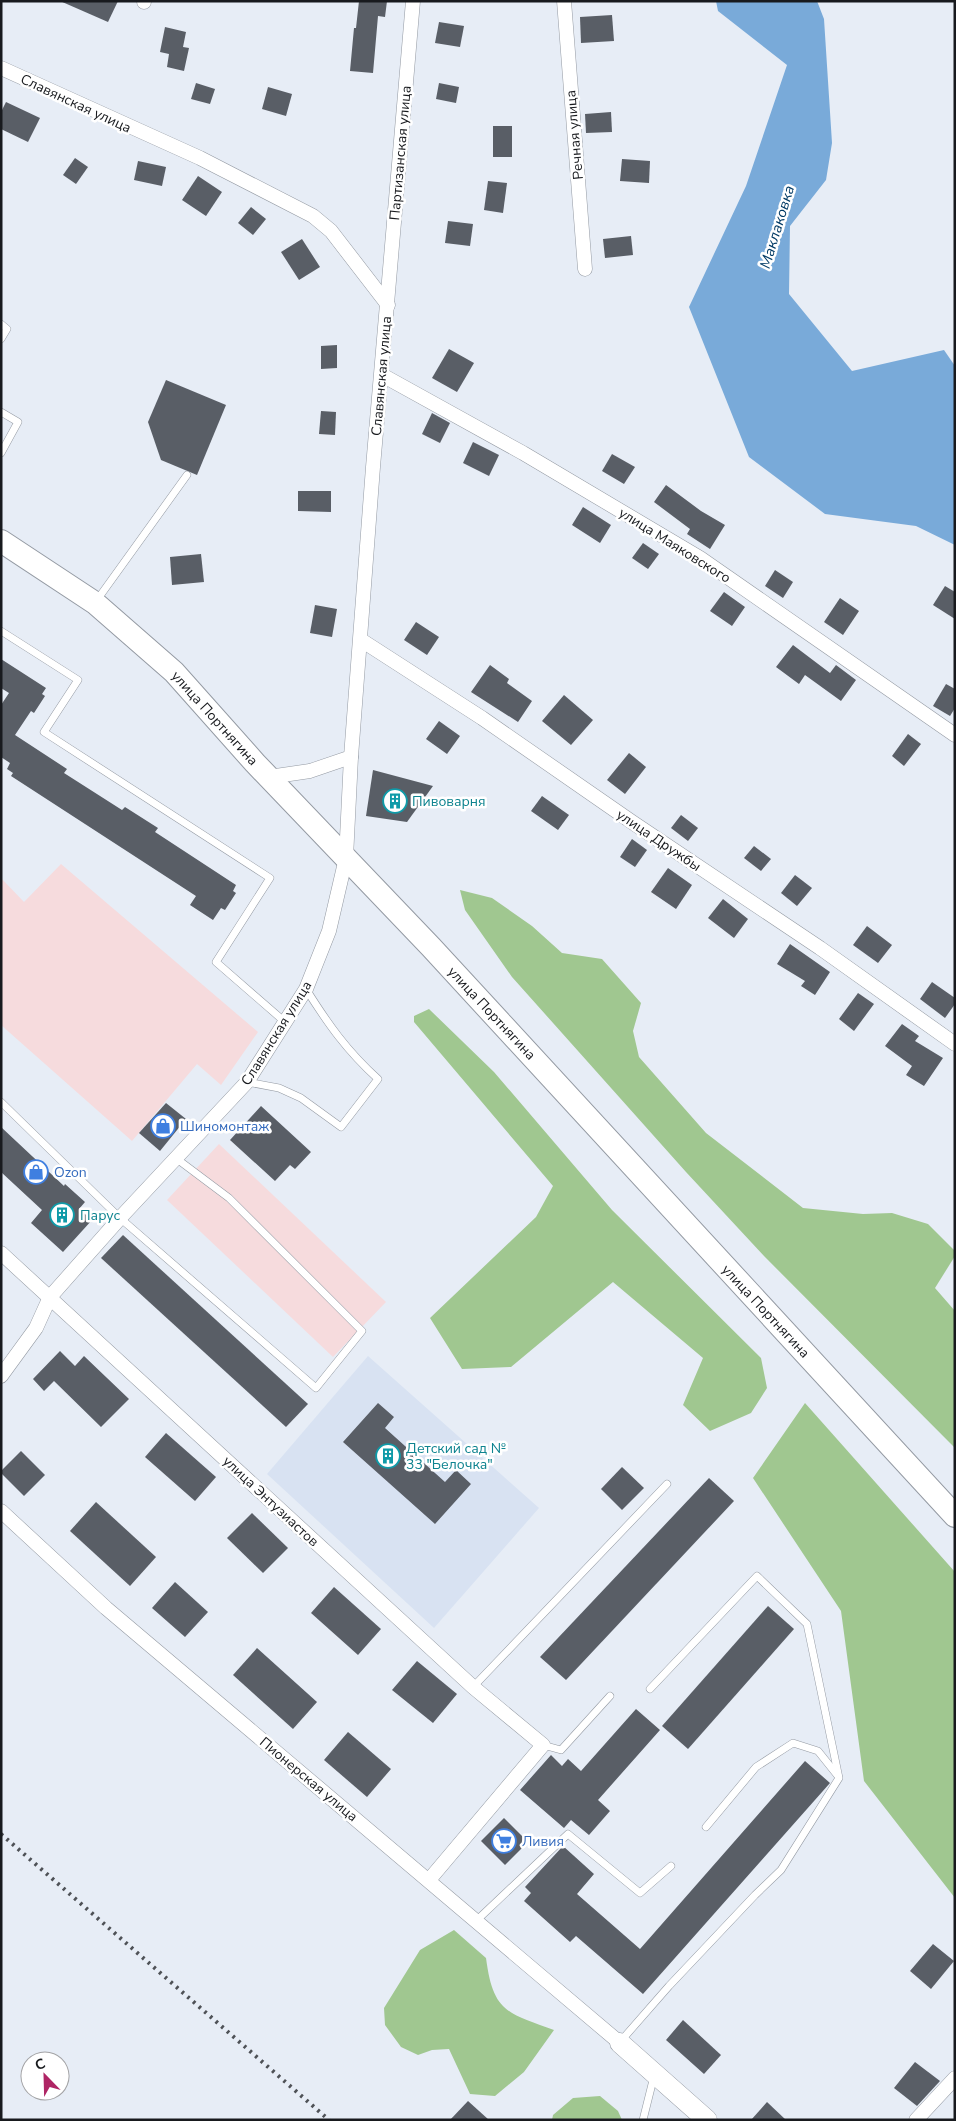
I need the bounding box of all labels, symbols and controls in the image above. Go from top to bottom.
street label: Славянская улица [17,69,134,137]
street label: Партизанская улица [385,85,416,221]
street label: Речная улица [561,89,588,181]
water label: Маклаковка [755,183,799,271]
street label: Славянская улица [367,315,396,437]
street label: улица Маяковского [615,503,734,588]
street label: улица Портнягина [167,667,262,770]
building icon: Пивоварня [382,788,408,814]
place label: Пивоварня [412,792,486,811]
street label: улица Дружбы [613,805,705,876]
street label: улица Портнягина [443,962,540,1064]
street label: Славянская улица [237,977,316,1089]
shop icon: Шиномонтаж [150,1113,176,1139]
place label: Шиномонтаж [180,1117,269,1136]
shop icon: Ozon [23,1159,49,1185]
place label: Ozon [54,1163,87,1182]
building icon: Парус [49,1202,75,1228]
place label: Парус [80,1206,121,1225]
street label: улица Портнягина [717,1260,814,1362]
place label: Детский сад № 33 "Белочка" [406,1439,506,1474]
building icon: Детский сад № 33 "Белочка" [375,1443,401,1469]
street label: улица Энтузиастов [218,1452,323,1551]
street label: Пионерская улица [256,1733,362,1826]
supermarket icon: Ливия [491,1828,517,1854]
place label: Ливия [522,1832,564,1851]
north arrow [20,2051,70,2101]
text: С [32,2054,49,2075]

